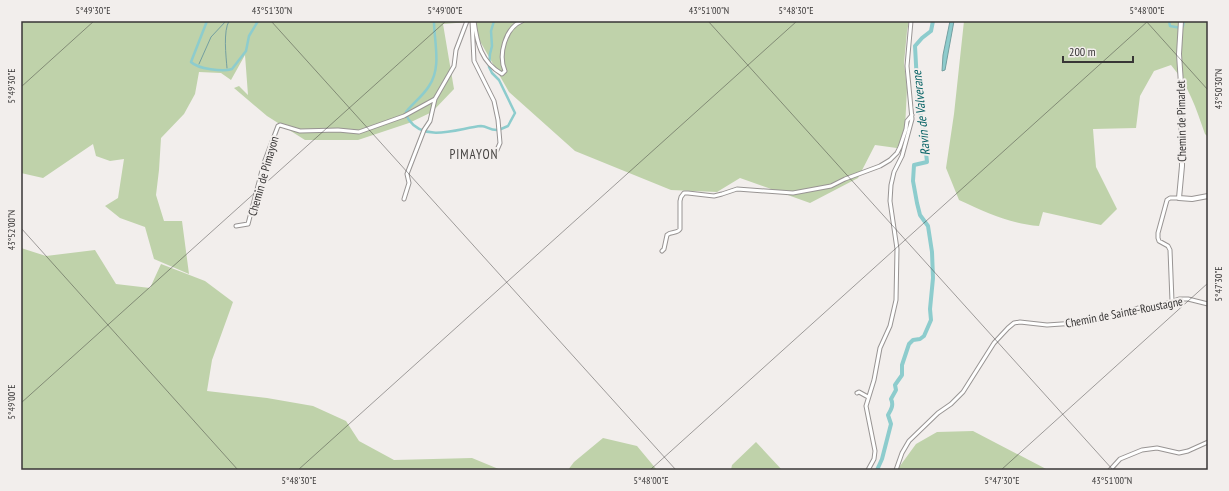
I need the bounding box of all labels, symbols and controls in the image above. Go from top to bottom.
text: 5°49'30"E [76,4,110,17]
text: 43°51'30"N [252,4,292,17]
text: 5°49'00"E [428,4,462,17]
text: 43°51'00"N [689,4,729,17]
text: 5°48'30"E [779,4,813,17]
text: 5°48'00"E [1130,4,1164,17]
scale bar [1063,38,1133,64]
text: 200 m [1069,44,1096,59]
water label: Ravin de Valverane [908,68,934,156]
text: 5°49'30"E [5,69,18,103]
text: 43°50'30"N [1212,69,1225,109]
street label: Chemin de Pimarlet [1173,79,1189,162]
street label: Chemin de Pimayon [244,134,282,218]
district label: PIMAYON [449,146,499,163]
text: 43°52'00"N [5,210,18,250]
text: 5°47'30"E [1212,267,1225,301]
street label: Chemin de Sainte-Roustagne [1064,293,1184,331]
text: 5°49'00"E [5,385,18,419]
text: 5°48'30"E [282,474,316,487]
text: 5°48'00"E [634,474,668,487]
text: 5°47'30"E [985,474,1019,487]
text: 43°51'00"N [1092,474,1132,487]

